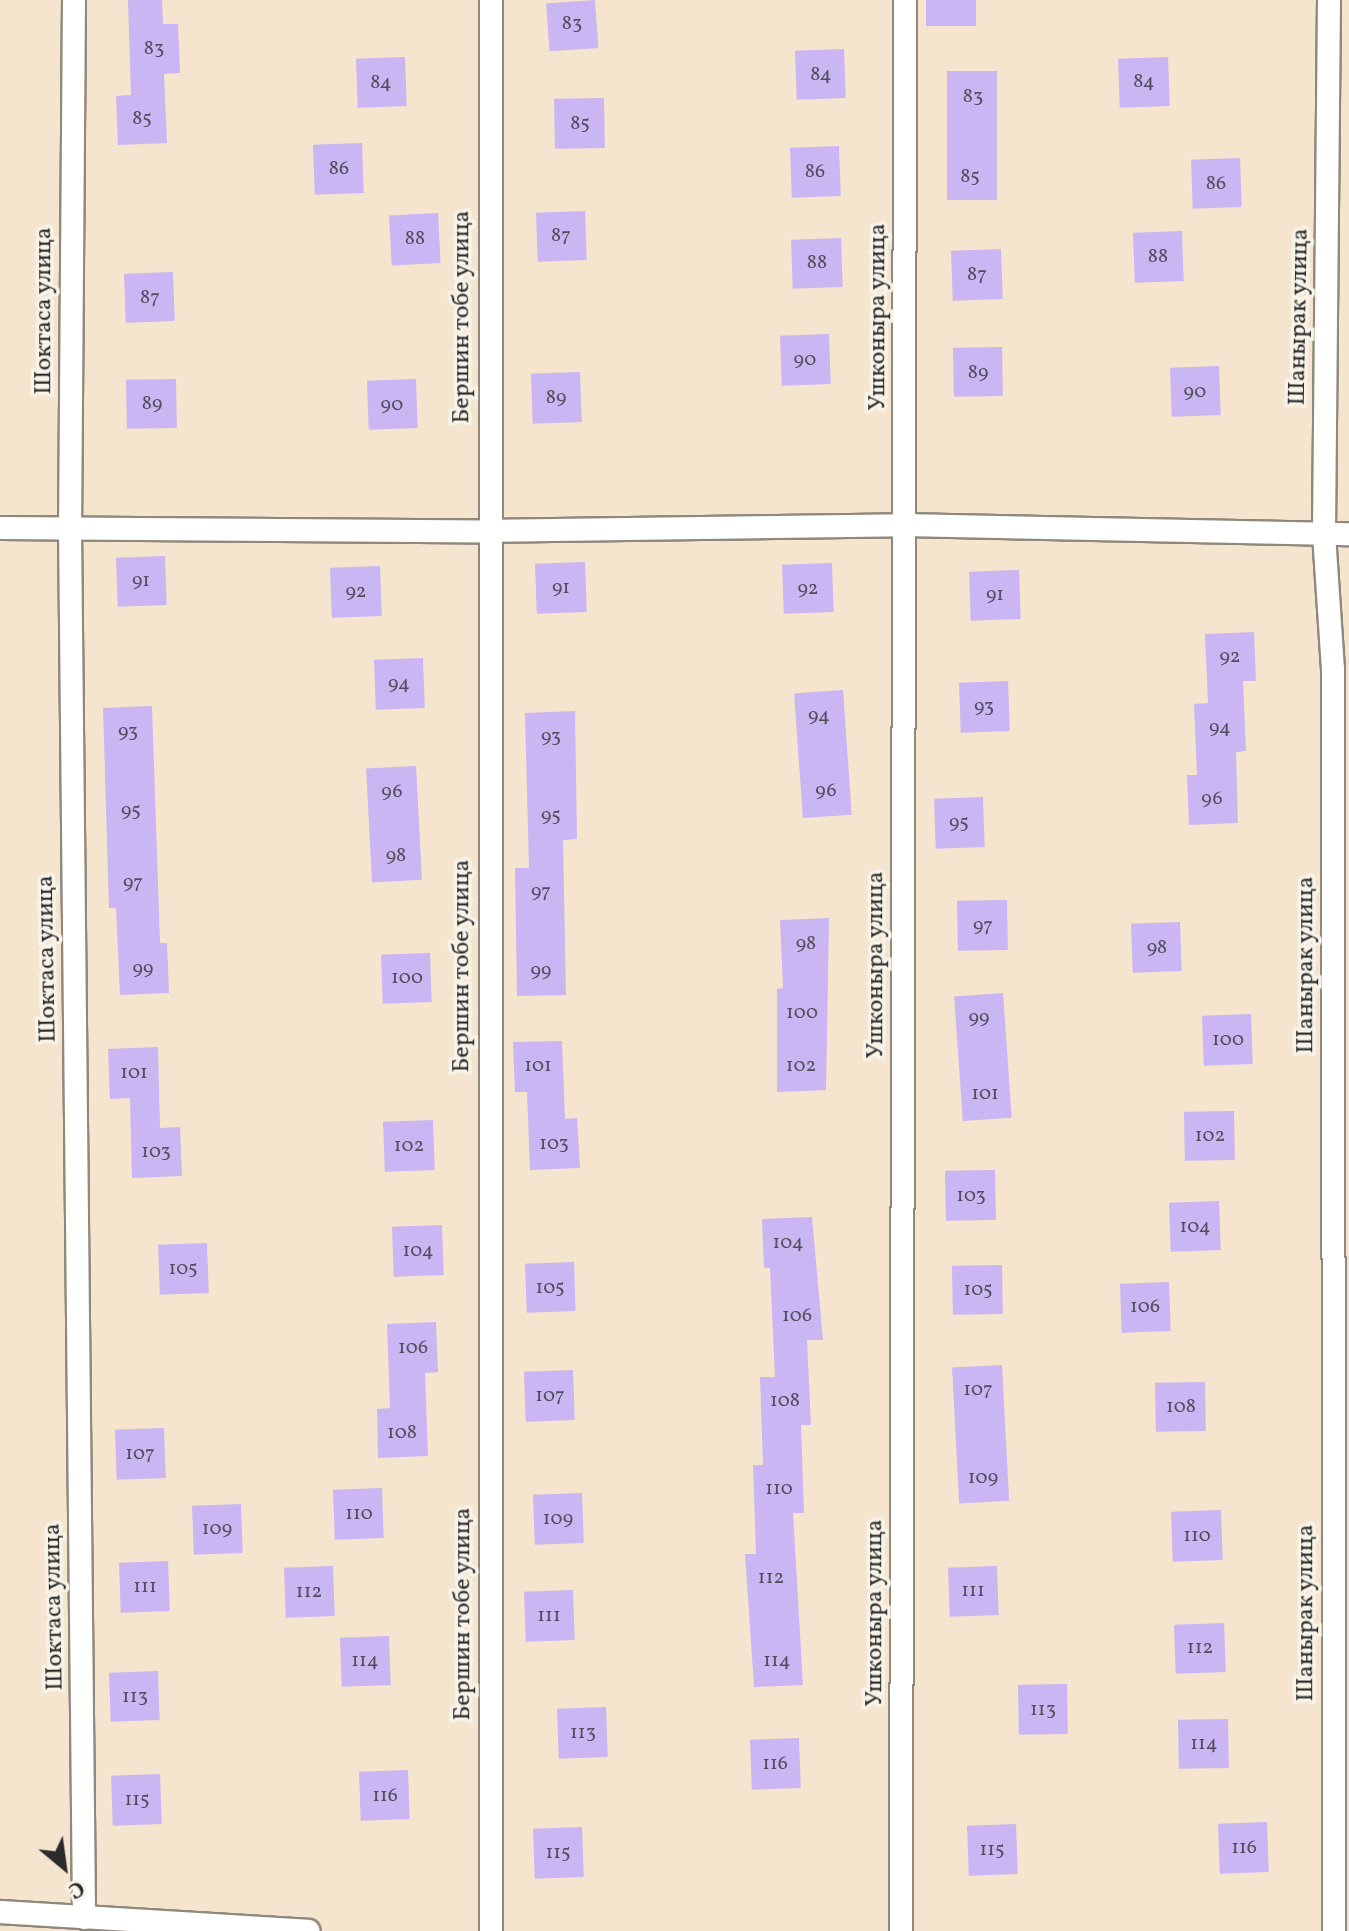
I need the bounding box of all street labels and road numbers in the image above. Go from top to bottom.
street label: Бершин тобе улица [449,210,477,424]
street label: Ушконыра улица [865,223,893,411]
street label: Шоктаса улица [31,227,59,395]
street label: Шанырак улица [1284,228,1316,406]
street label: Бершин тобе улица [449,859,477,1073]
street label: Ушконыра улица [863,871,891,1059]
street label: Шоктаса улица [32,875,64,1043]
street label: Шанырак улица [1293,876,1321,1054]
street label: Бершин тобе улица [450,1507,478,1721]
street label: Ушконыра улица [862,1519,890,1707]
street label: Шоктаса улица [39,1523,71,1691]
street label: Шанырак улица [1293,1524,1321,1702]

